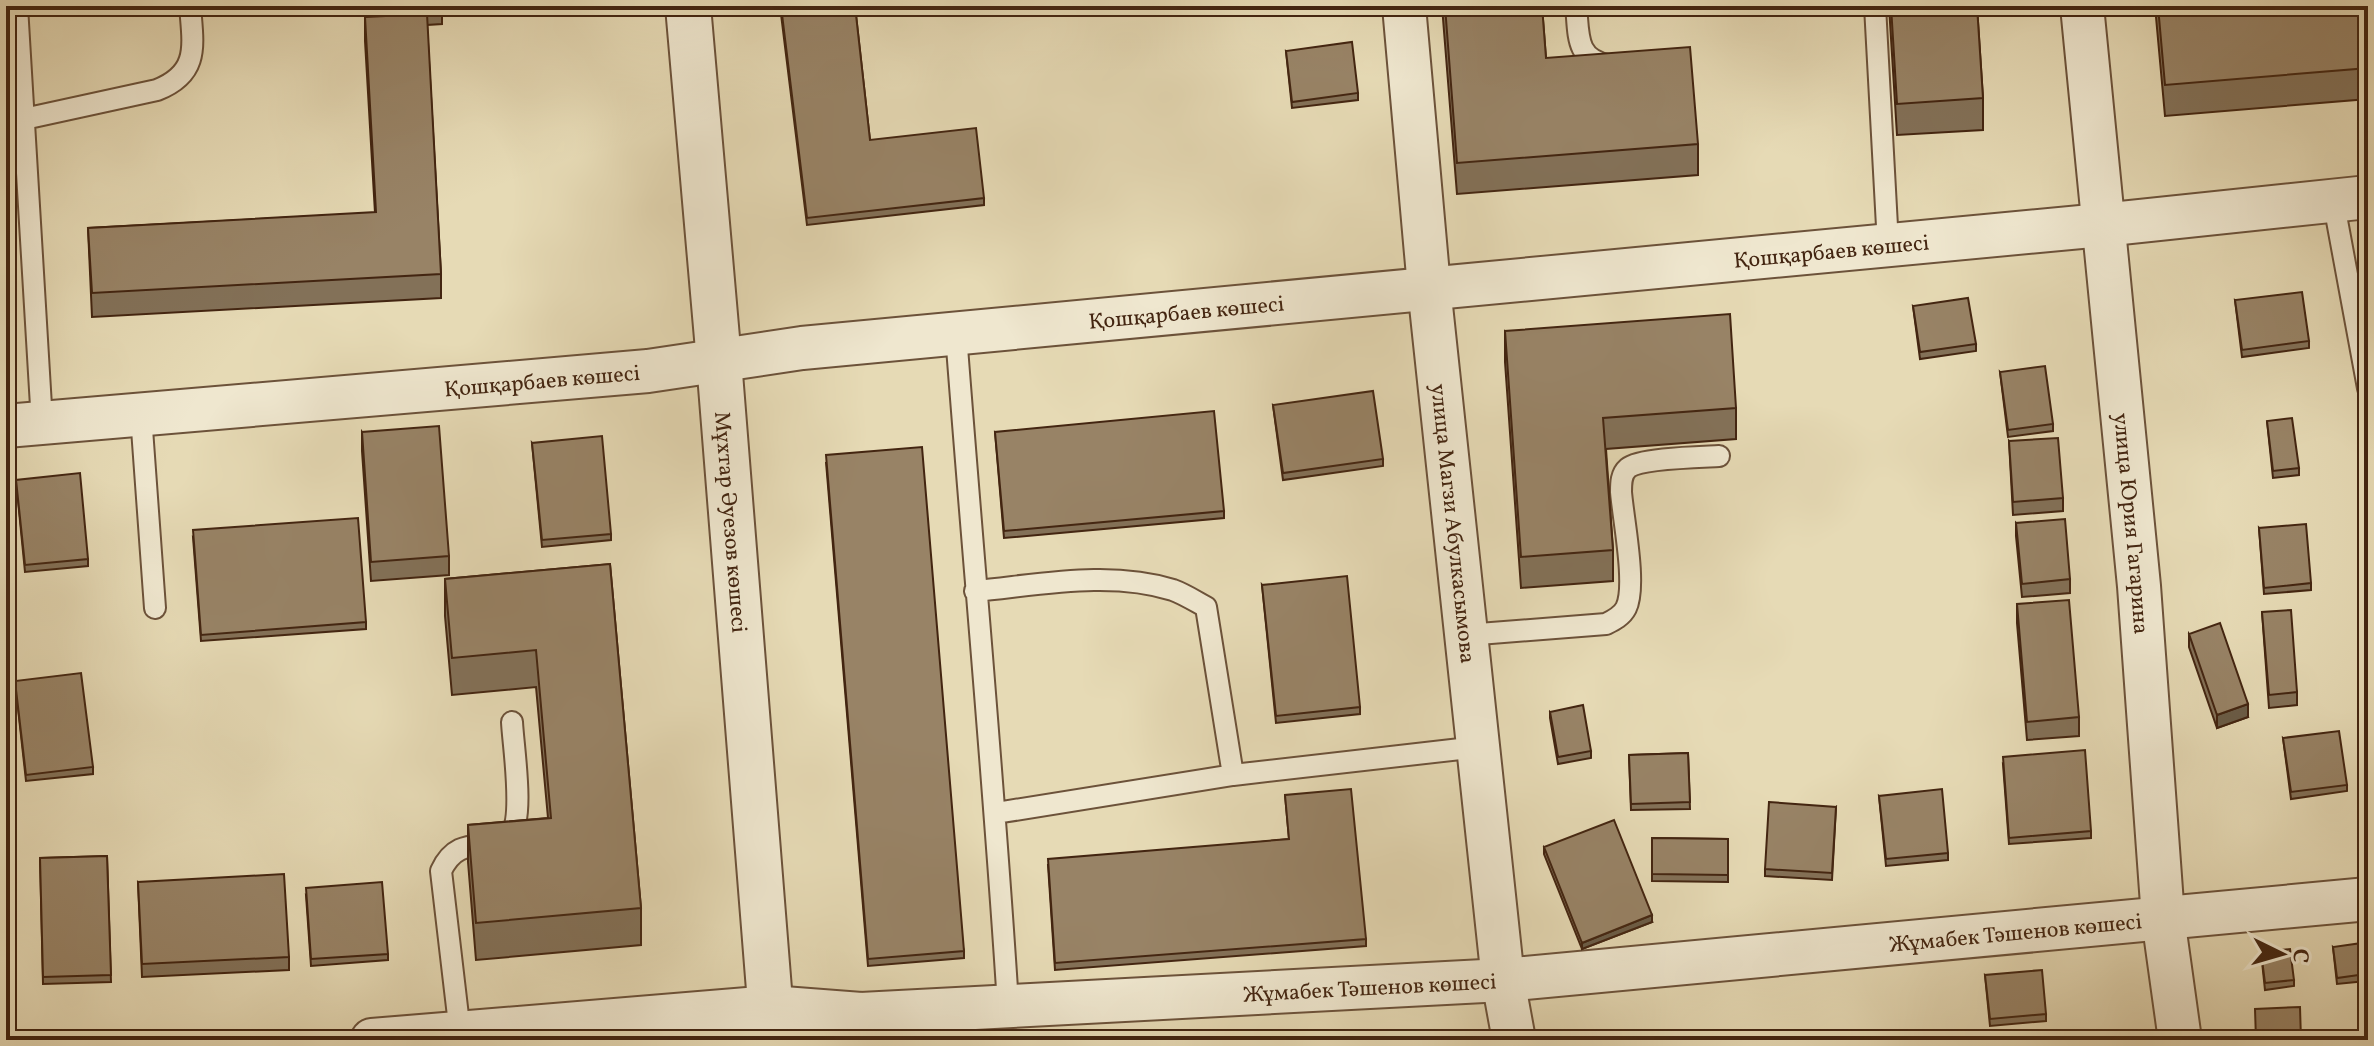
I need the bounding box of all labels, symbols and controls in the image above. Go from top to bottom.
street label: Қошқарбаев көшесі [1732,228,1931,278]
street label: Қошқарбаев көшесі [1087,289,1286,339]
street label: Қошқарбаев көшесі [443,359,641,406]
street label: улица Магзи Абулкасымова [1421,382,1482,665]
street label: Мұхтар Әуезов көшесі [705,410,754,634]
street label: улица Юрия Гагарина [2104,412,2155,636]
street label: Жұмабек Тәшенов көшесі [1887,907,2143,962]
north arrow [2242,914,2322,994]
text: С [2283,947,2315,964]
street label: Жұмабек Тәшенов көшесі [1242,967,1498,1012]

